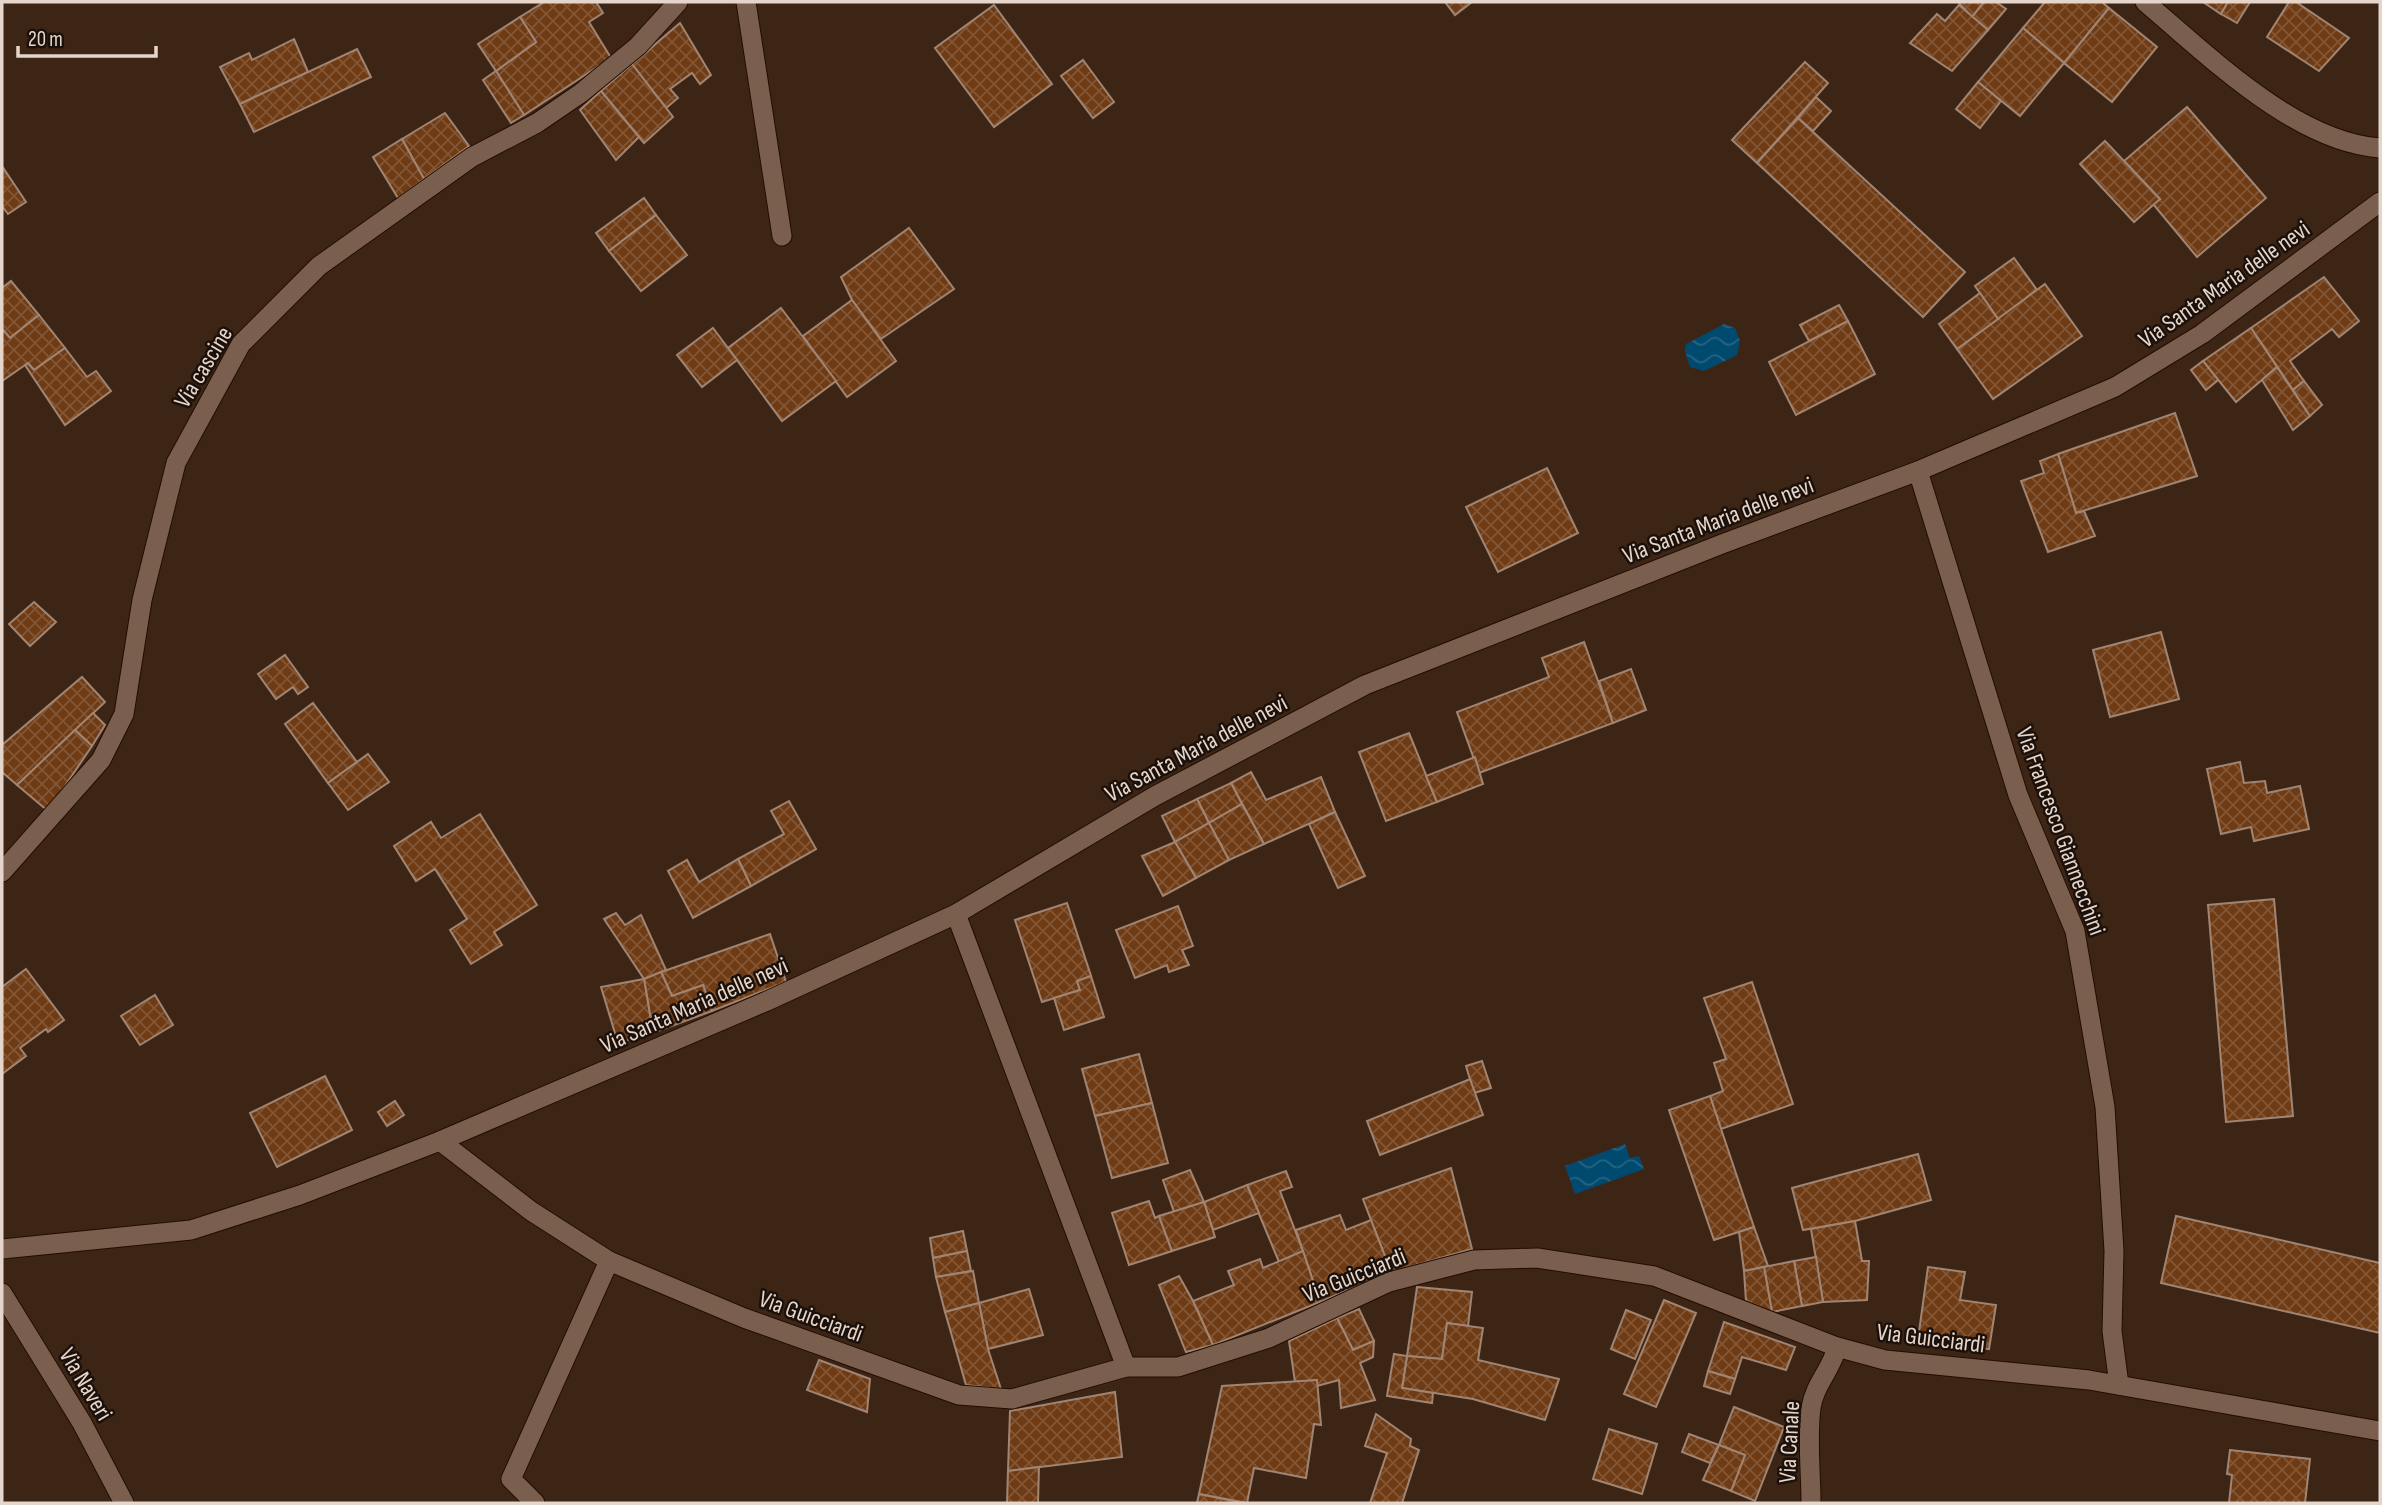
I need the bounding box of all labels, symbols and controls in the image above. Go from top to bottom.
scale bar [18,14,156,58]
text: 20 m [28,27,63,52]
street label: Via Santa Maria delle nevi [2133,215,2315,354]
street label: Via cascine [168,321,239,413]
street label: Via Santa Maria delle nevi [1619,471,1818,570]
street label: Via Santa Maria delle nevi [1100,688,1292,809]
street label: Via Francesco Giannecchini [2009,723,2112,939]
street label: Via Santa Maria delle nevi [596,951,792,1060]
street label: Via Guicciardi [1298,1242,1410,1309]
street label: Via Guicciardi [755,1284,867,1349]
street label: Via Guicciardi [1875,1317,1987,1360]
street label: Via Naveri [53,1343,119,1426]
street label: Via Canale [1773,1400,1806,1484]

